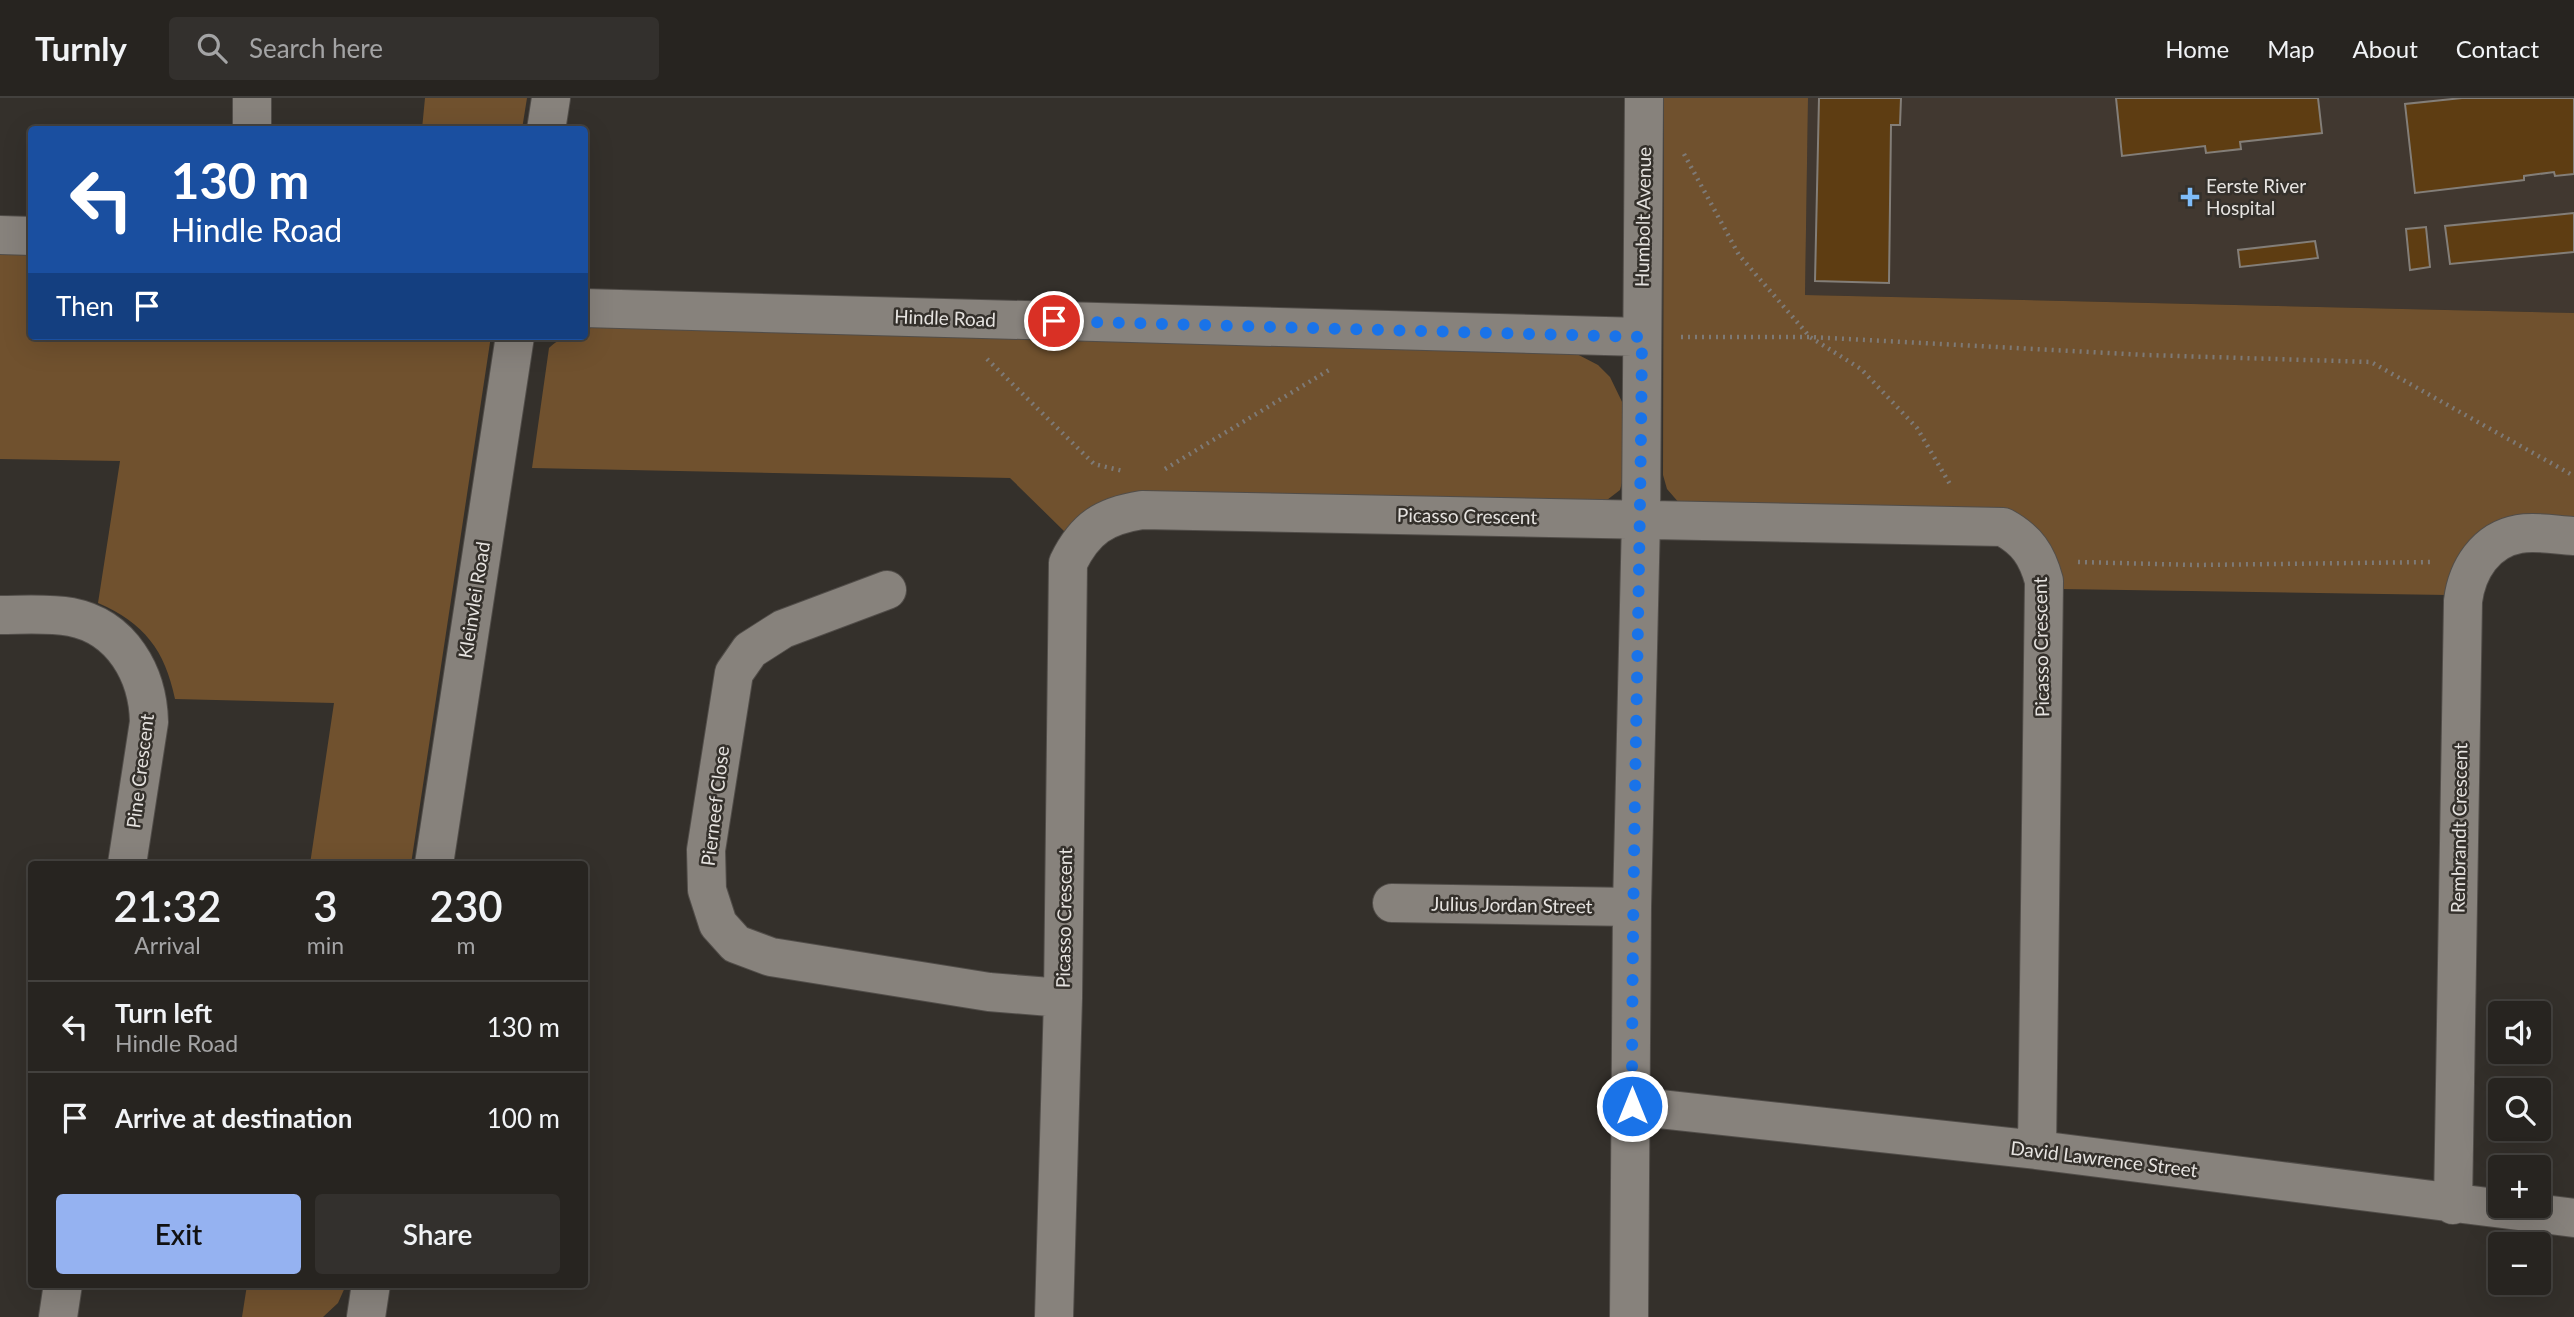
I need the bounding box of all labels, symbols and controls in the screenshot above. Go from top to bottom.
search box [169,17,659,80]
text: Turnly [35,28,127,68]
icon: search [193,29,231,67]
text: Search here [249,32,383,64]
text: Home [2165,34,2229,63]
text: Map [2267,34,2315,63]
text: About [2353,34,2418,63]
text: Contact [2456,34,2539,63]
street label: Humbolt Avenue [1630,147,1655,287]
text: 130 m [171,151,309,209]
icon: left [56,154,147,245]
place label: Eerste River Hospital [2206,174,2306,219]
marker: Eerste River Hospital [2180,187,2200,207]
text: Hindle Road [171,210,342,249]
icon: arrive [128,287,166,325]
text: Then [56,290,114,322]
pin [1024,291,1084,351]
icon: arrive [1035,302,1073,340]
street label: Hindle Road [894,304,996,331]
street label: Picasso Crescent [1397,503,1537,528]
street label: Kleinvlei Road [453,540,494,660]
street label: Picasso Crescent [2028,577,2053,717]
street label: Pine Crescent [121,712,158,829]
street label: Rembrandt Crescent [2446,742,2471,913]
street label: Pierneef Close [696,745,733,867]
street label: Picasso Crescent [1051,848,1076,988]
text: 21:32 [113,881,221,931]
text: 3 [313,881,338,931]
text: 230 [430,881,503,931]
street label: Julius Jordan Street [1431,892,1593,917]
text: Arrival [134,931,201,959]
text: min [307,931,344,959]
text: m [457,931,476,959]
text: Turn left [115,997,212,1029]
map controls [2488,1001,2551,1295]
button: sound [2488,1001,2551,1064]
icon: left [56,1008,94,1046]
text: 130 m [487,1011,560,1043]
text: Hindle Road [115,1029,238,1057]
position arrow [1595,1069,1669,1143]
button: search [2488,1078,2551,1141]
icon: arrive [56,1099,94,1137]
text: Arrive at destination [115,1102,352,1134]
text: 100 m [487,1102,560,1134]
street label: David Lawrence Street [2009,1136,2199,1181]
button: + [2488,1155,2551,1218]
button: Exit [56,1194,301,1274]
button: Share [315,1194,560,1274]
button: − [2488,1232,2551,1295]

